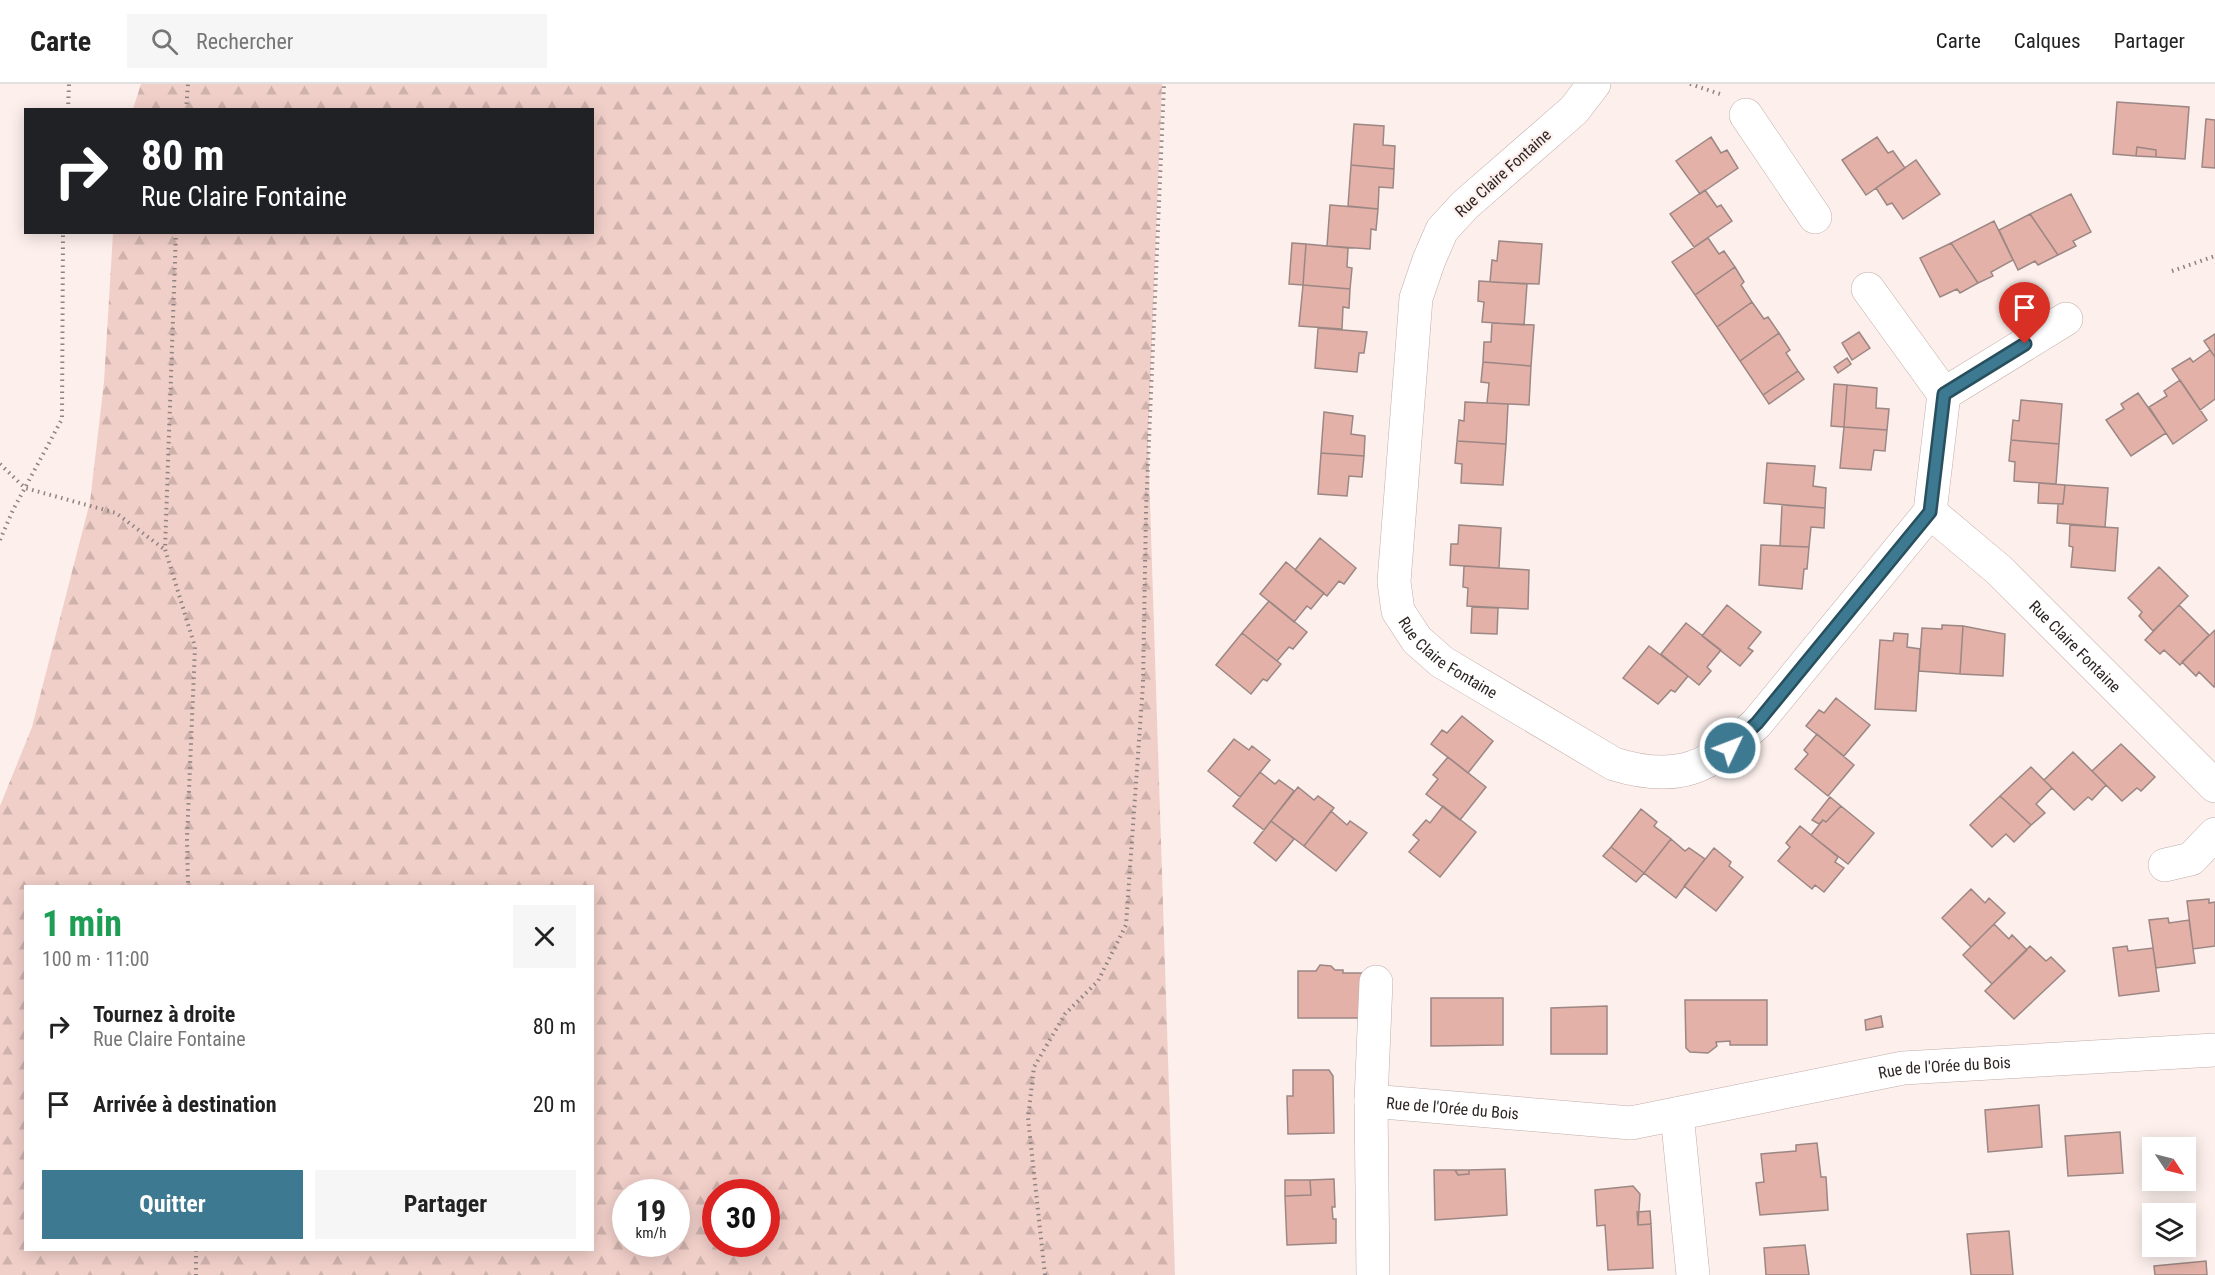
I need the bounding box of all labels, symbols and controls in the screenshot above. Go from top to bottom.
search box [127,14,547,68]
text: Carte [30,25,91,58]
icon: search [148,25,181,58]
text: Rechercher [196,29,293,54]
text: Carte [1936,29,1981,53]
text: Calques [2014,29,2081,53]
text: Partager [2114,29,2185,53]
street label: Rue Claire Fontaine [1451,125,1555,221]
text: 80 m [141,131,224,180]
icon: right [42,132,120,210]
text: Rue Claire Fontaine [141,181,347,213]
pin [1999,282,2050,344]
icon: arrive [2008,291,2041,324]
street label: Rue Claire Fontaine [2025,596,2125,696]
street label: Rue Claire Fontaine [1395,613,1501,702]
position arrow [1698,716,1762,780]
text: 1 min [42,903,122,945]
button: close [513,905,576,968]
text: 100 m · 11:00 [42,947,149,971]
text: Tournez à droite [93,1002,235,1027]
icon: right [42,1010,75,1043]
text: 80 m [533,1014,576,1039]
text: Rue Claire Fontaine [93,1027,246,1051]
street label: Rue de l'Orée du Bois [1877,1052,2011,1082]
icon: arrive [42,1088,75,1121]
text: Arrivée à destination [93,1092,277,1117]
text: 20 m [533,1092,576,1117]
street label: Rue de l'Orée du Bois [1385,1093,1520,1123]
north arrow [2142,1137,2196,1191]
map controls [2142,1137,2196,1257]
button: Quitter [42,1170,303,1239]
button: Partager [315,1170,576,1239]
speed limit sign: 30 [702,1179,780,1257]
text: 19 [636,1193,666,1228]
button: layers [2142,1203,2196,1257]
text: km/h [636,1224,666,1242]

